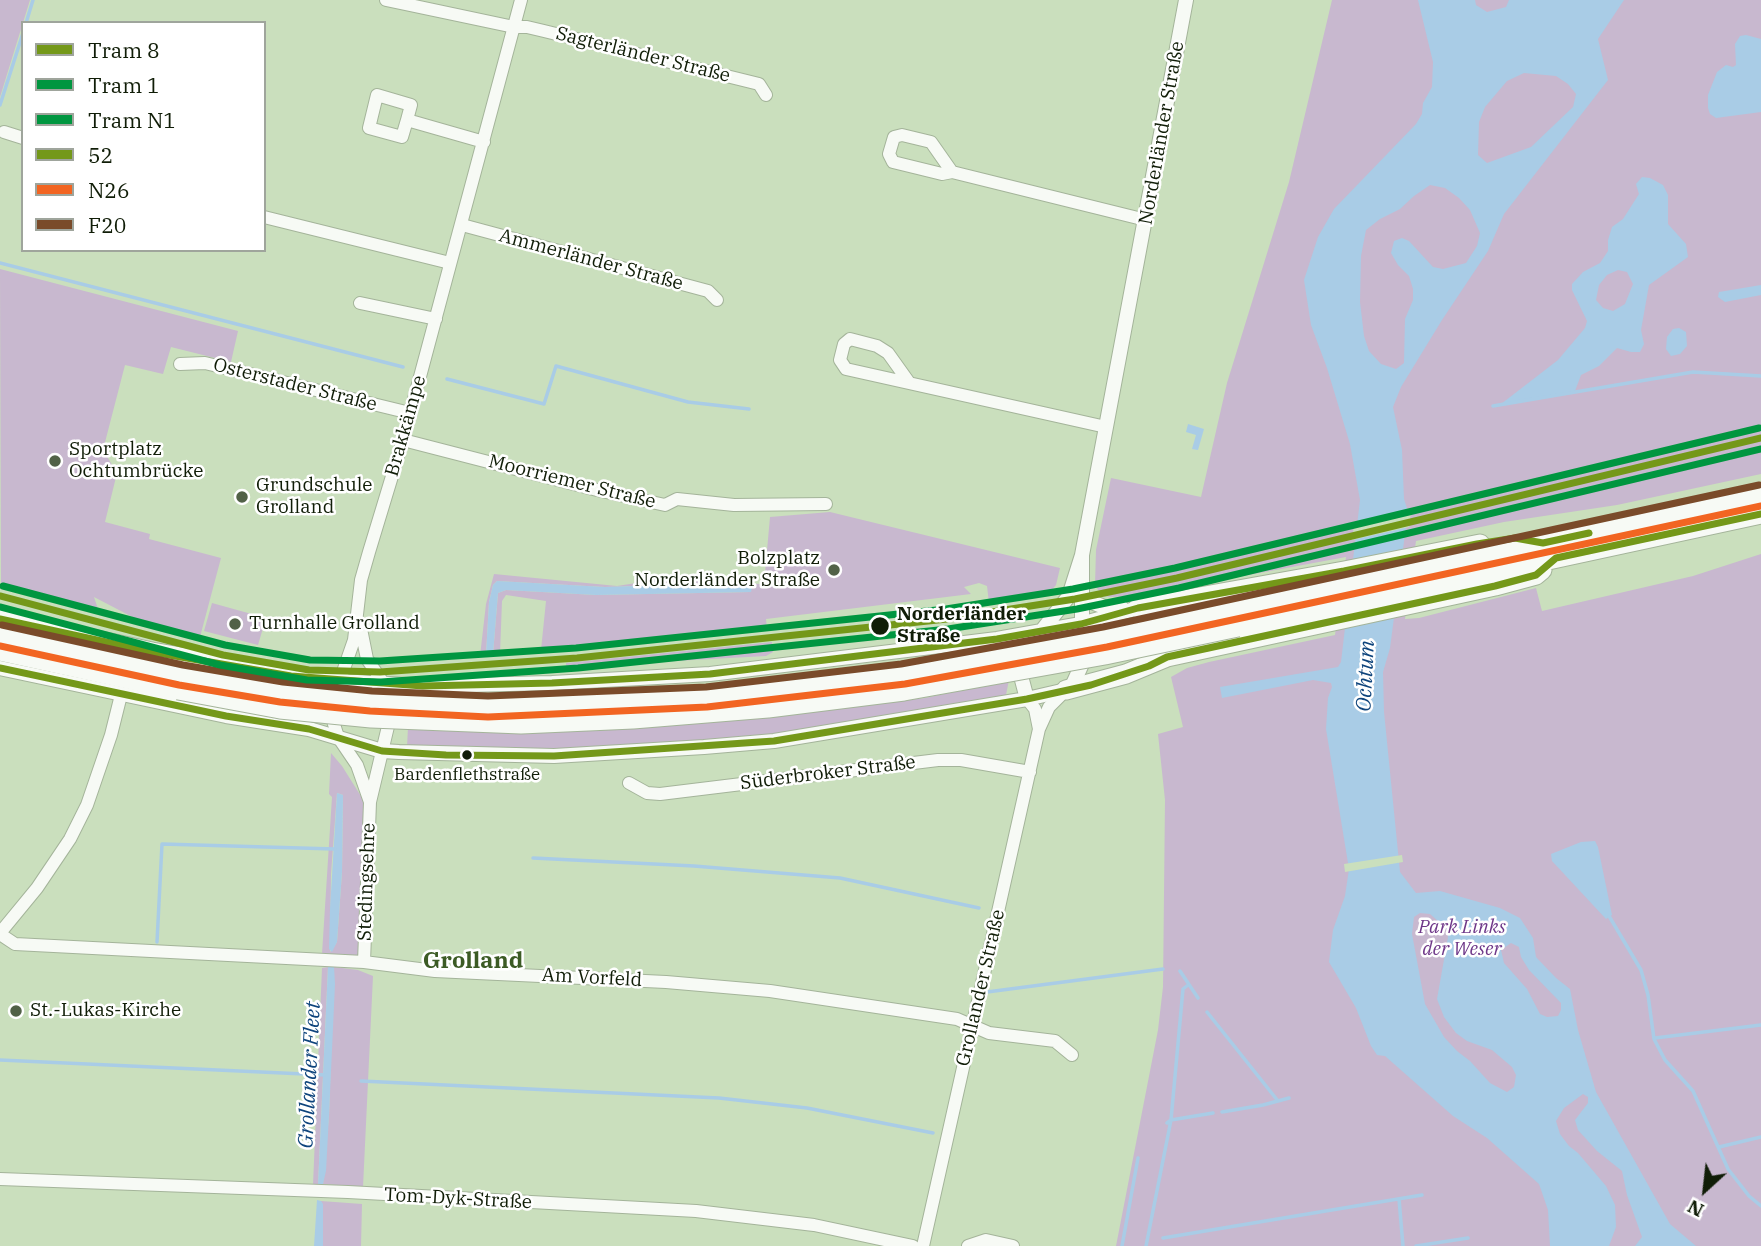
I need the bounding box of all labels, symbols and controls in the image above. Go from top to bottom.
legend [21,21,266,252]
street label: Sagterländer Straße [553,22,733,88]
text: Tram 8 [88,36,160,64]
street label: Norderländer Straße [1135,40,1189,226]
text: Tram 1 [88,71,160,99]
text: Tram N1 [88,106,176,134]
text: 52 [88,141,113,169]
text: N26 [88,176,130,204]
text: F20 [88,211,126,239]
street label: Ammerländer Straße [496,224,686,296]
street label: Osterstader Straße [211,354,379,416]
street label: Brakkämpe [381,373,431,479]
place label: Sportplatz Ochtumbrücke [69,439,204,483]
street label: Moorriemer Straße [486,450,658,514]
marker: Sportplatz Ochtumbrücke [47,453,63,469]
place label: Grundschule Grolland [256,475,373,519]
marker: Grundschule Grolland [234,489,250,505]
place label: Bolzplatz Norderländer Straße [634,548,820,592]
marker: Bolzplatz Norderländer Straße [826,562,842,578]
place label: Norderländer Straße [897,604,1026,648]
place label: Turnhalle Grolland [249,613,420,635]
marker: Norderländer Straße [869,615,891,637]
marker: Turnhalle Grolland [227,616,243,632]
water label: Ochtum [1352,640,1380,712]
marker: Bardenflethstraße [460,748,474,762]
street label: Süderbroker Straße [739,751,917,795]
place label: Bardenflethstraße [394,765,540,785]
street label: Stedingsehre [354,823,380,941]
street label: Grollander Straße [952,907,1010,1069]
park label: Park Links der Weser [1418,917,1506,961]
district label: Grolland [423,947,523,975]
street label: Am Vorfeld [541,964,643,992]
place label: St.-Lukas-Kirche [30,1000,181,1022]
water label: Grollander Fleet [294,1001,326,1149]
marker: St.-Lukas-Kirche [8,1003,24,1019]
north arrow [1670,1155,1740,1225]
street label: Tom-Dyk-Straße [384,1184,532,1214]
text: N [1683,1195,1708,1223]

